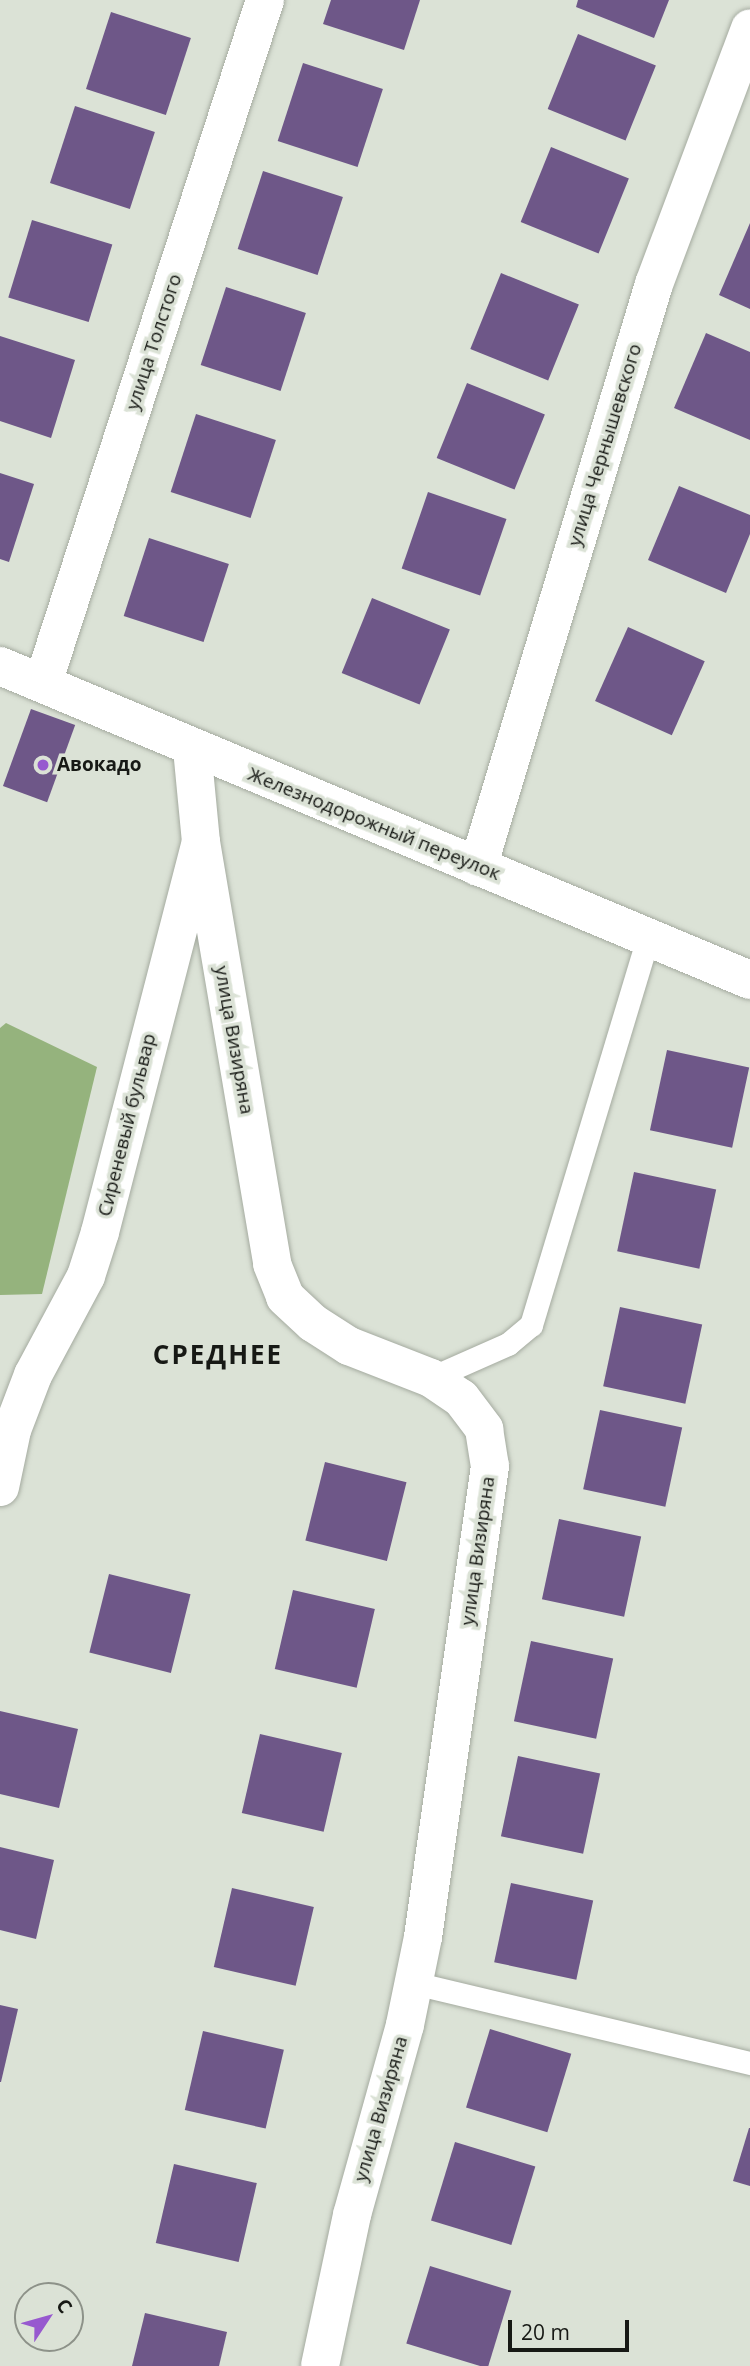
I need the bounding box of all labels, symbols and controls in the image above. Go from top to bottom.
street label: улица Толстого [121,271,187,413]
street label: улица Чернышевского [563,341,647,549]
place label: Авокадо [57,754,141,776]
marker: Авокадо [35,757,51,773]
street label: Железнодорожный переулок [244,763,504,885]
street label: улица Визиряна [210,964,258,1116]
street label: Сиреневый бульвар [93,1031,161,1219]
district label: СРЕДНЕЕ [154,1339,282,1371]
street label: улица Визиряна [456,1475,500,1627]
street label: улица Визиряна [349,2034,413,2184]
north arrow [14,2282,84,2352]
text: С [50,2293,78,2318]
scale bar [512,2306,633,2350]
text: 20 m [521,2318,570,2346]

